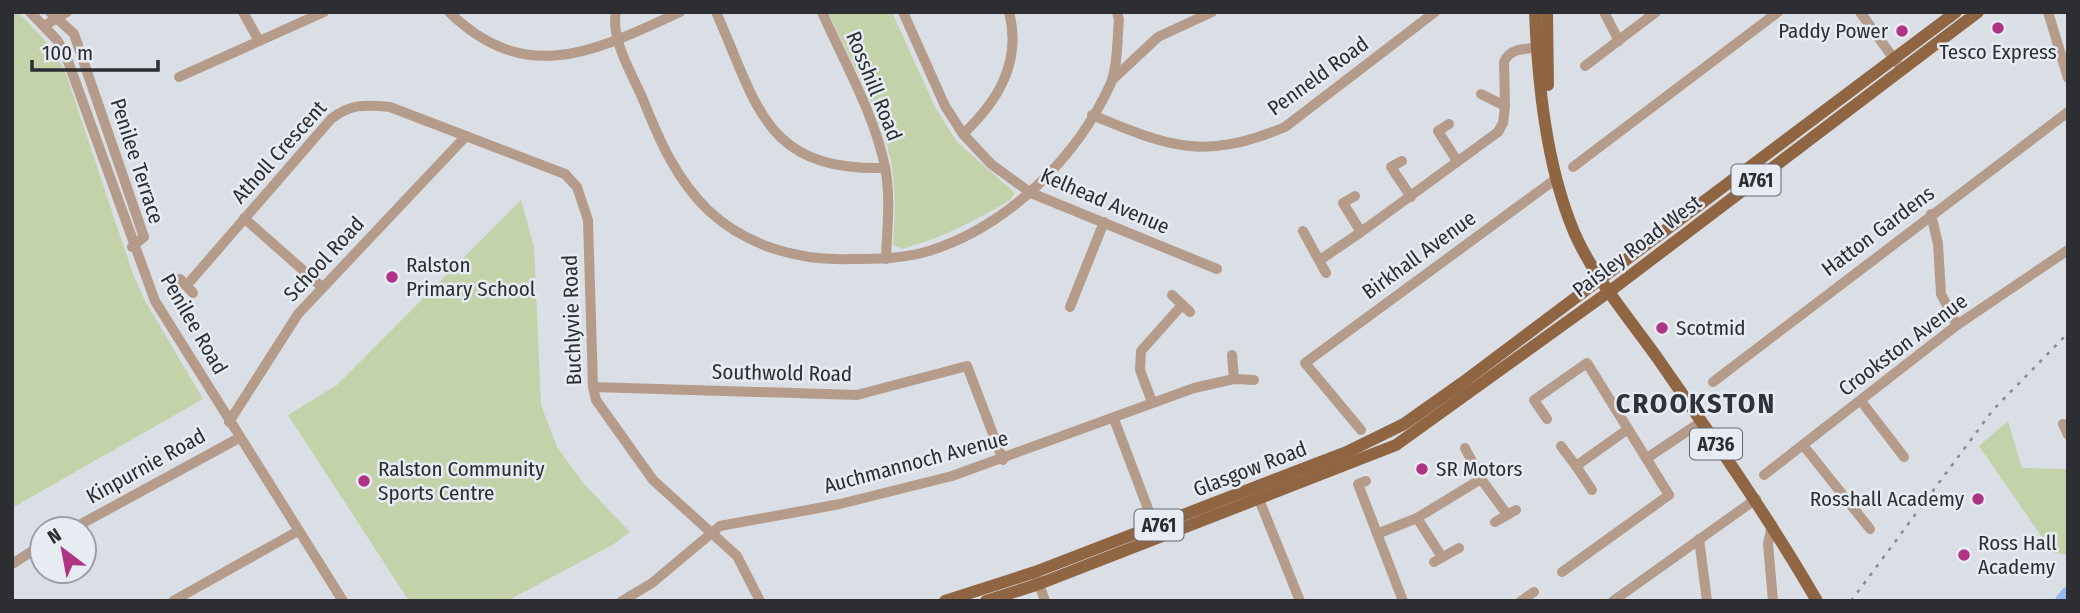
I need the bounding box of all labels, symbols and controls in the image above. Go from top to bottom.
place label: Paddy Power [1778,18,1889,44]
marker: Tesco Express [1990,20,2006,36]
marker: Paddy Power [1894,23,1910,39]
street label: Rosshill Road [840,27,908,145]
scale bar [32,28,158,72]
street label: Penneld Road [1262,31,1374,121]
place label: Tesco Express [1939,39,2057,65]
text: 100 m [42,40,93,66]
street label: Penilee Terrace [104,95,170,227]
street label: Atholl Crescent [226,95,332,209]
street label: Kelhead Avenue [1037,162,1173,240]
road number: A761 [1732,164,1780,196]
street label: Hatton Gardens [1817,180,1939,282]
street label: Paisley Road West [1567,189,1707,303]
street label: Birkhall Avenue [1357,205,1481,305]
street label: School Road [278,211,370,307]
place label: Ralston Primary School [406,252,536,302]
street label: Buchlyvie Road [557,254,587,386]
street label: Penilee Road [155,269,233,379]
marker: Ralston Primary School [384,269,400,285]
street label: Crookston Avenue [1833,288,1973,402]
place label: Scotmid [1676,315,1746,341]
marker: Scotmid [1654,320,1670,336]
street label: Southwold Road [712,359,852,387]
district label: CROOKSTON [1616,387,1776,420]
street label: Kinpurnie Road [82,423,210,509]
street label: Auchmannoch Avenue [821,425,1011,499]
road number: A736 [1690,428,1742,460]
street label: Glasgow Road [1190,435,1310,503]
place label: Ralston Community Sports Centre [378,456,545,506]
place label: SR Motors [1436,456,1522,482]
marker: SR Motors [1414,461,1430,477]
marker: Ralston Community Sports Centre [356,473,372,489]
place label: Rosshall Academy [1810,486,1965,512]
marker: Rosshall Academy [1970,491,1986,507]
road number: A761 [1134,510,1184,540]
north arrow [28,515,98,585]
text: N [43,523,65,549]
place label: Ross Hall Academy [1978,530,2057,580]
marker: Ross Hall Academy [1956,547,1972,563]

